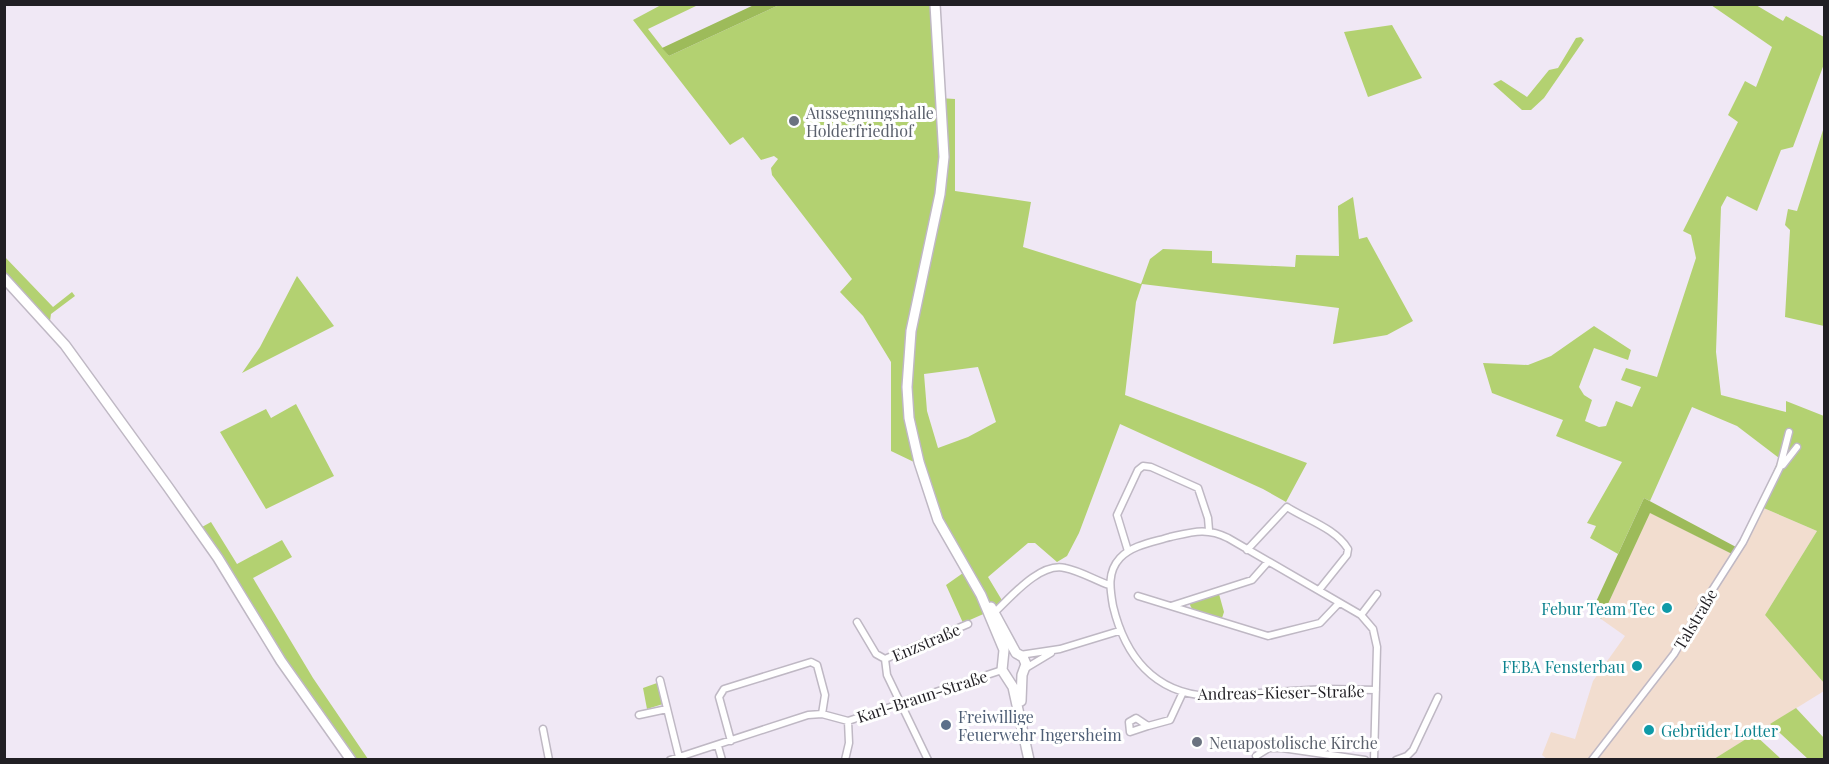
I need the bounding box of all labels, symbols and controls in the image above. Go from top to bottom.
place label: Aussegnungshalle Holderfriedhof [805,102,934,141]
marker: Aussegnungshalle Holderfriedhof [787,114,801,128]
street label: Talstraße [1669,585,1721,653]
place label: Febur Team Tec [1541,598,1655,619]
marker: Febur Team Tec [1660,601,1674,615]
street label: Enzstraße [889,618,963,666]
place label: FEBA Fensterbau [1502,656,1625,677]
marker: FEBA Fensterbau [1630,659,1644,673]
street label: Karl-Braun-Straße [854,665,990,727]
street label: Andreas-Kieser-Straße [1196,680,1365,704]
place label: Freiwillige Feuerwehr Ingersheim [958,706,1122,745]
marker: Freiwillige Feuerwehr Ingersheim [939,718,953,732]
place label: Gebrüder Lotter [1661,720,1778,741]
marker: Gebrüder Lotter [1642,723,1656,737]
place label: Neuapostolische Kirche [1209,732,1378,753]
marker: Neuapostolische Kirche [1190,735,1204,749]

